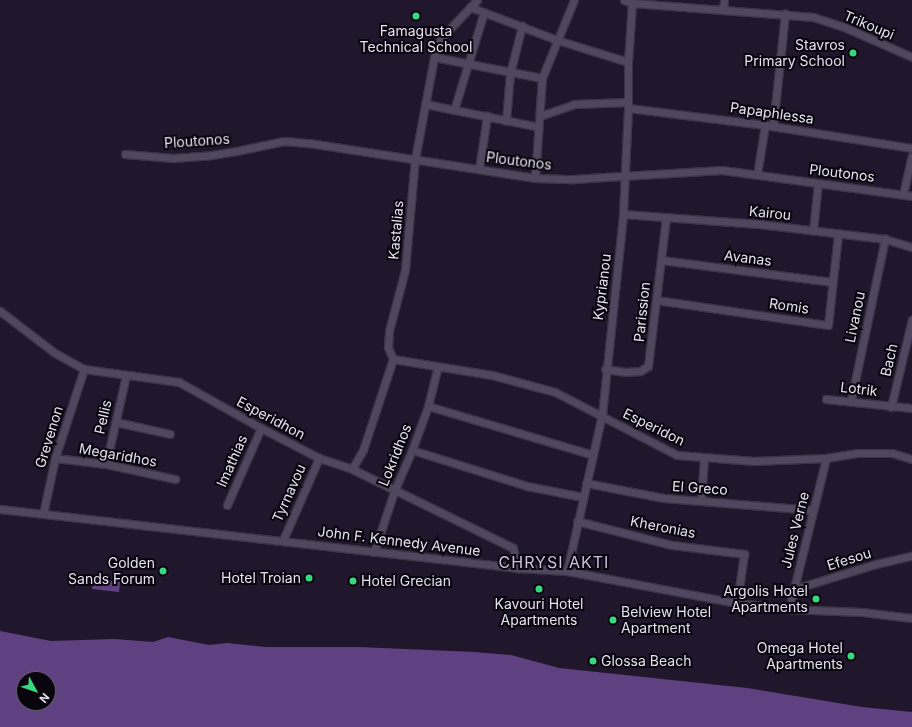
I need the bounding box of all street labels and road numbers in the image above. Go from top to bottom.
street label: Trikoupi [841,7,897,43]
street label: Papaphlessa [729,99,815,127]
street label: Ploutonos [164,130,230,152]
street label: Ploutonos [485,149,553,173]
street label: Ploutonos [808,161,876,185]
street label: Kastalias [385,200,407,260]
street label: Kairou [748,202,792,224]
street label: Avanas [723,247,773,269]
street label: Kyprianou [590,253,614,321]
street label: Parission [630,281,654,343]
street label: Livanou [841,290,869,344]
street label: Romis [768,295,810,317]
street label: Bach [877,342,901,378]
street label: Lotrik [839,378,879,400]
street label: Esperidhon [234,393,308,443]
street label: Pellis [91,398,115,436]
street label: Grevenon [32,404,66,470]
street label: Esperidon [620,405,688,449]
street label: Lokridhos [375,421,415,489]
street label: Imathias [213,432,251,490]
street label: Megaridhos [78,440,158,470]
street label: Tyrnavou [269,461,309,525]
street label: El Greco [672,478,728,498]
street label: Jules Verne [777,490,813,570]
street label: Kheronias [629,512,697,542]
street label: John F. Kennedy Avenue [317,523,481,559]
street label: Efesou [825,544,873,574]

